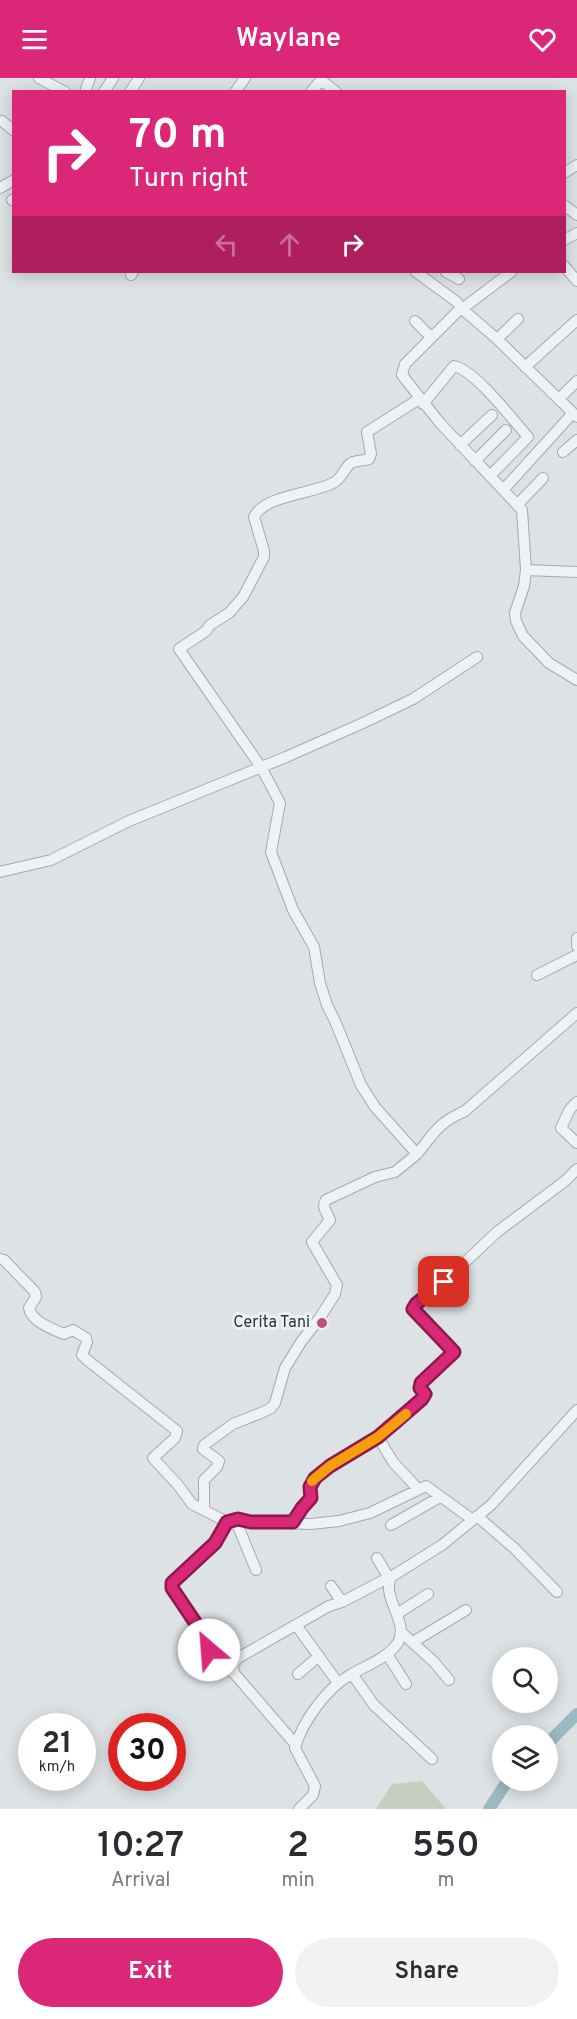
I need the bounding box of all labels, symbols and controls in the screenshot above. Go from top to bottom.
text: Waylane [236,22,341,56]
icon: menu [18,23,51,56]
icon: heart [526,23,559,56]
text: 70 m [129,110,227,163]
icon: right [30,114,108,192]
text: Turn right [129,162,248,196]
icon: left [210,228,243,261]
icon: ahead [273,228,306,261]
icon: right [336,228,369,261]
pin [418,1256,469,1307]
icon: arrive [427,1265,460,1298]
place label: Cerita Tani [233,1313,310,1333]
marker: Cerita Tani [315,1316,329,1330]
position arrow [177,1618,241,1682]
map controls [492,1647,558,1791]
button: search [492,1647,558,1713]
speed limit sign: 30 [108,1713,186,1791]
button: layers [492,1725,558,1791]
text: 21 [42,1726,72,1763]
text: km/h [39,1758,75,1777]
text: 10:27 [97,1824,184,1870]
text: 2 [287,1824,309,1870]
text: 550 [412,1824,480,1870]
text: Arrival [111,1868,171,1894]
text: min [281,1868,315,1894]
text: m [437,1868,454,1894]
button: Exit [18,1938,283,2007]
button: Share [295,1938,559,2007]

